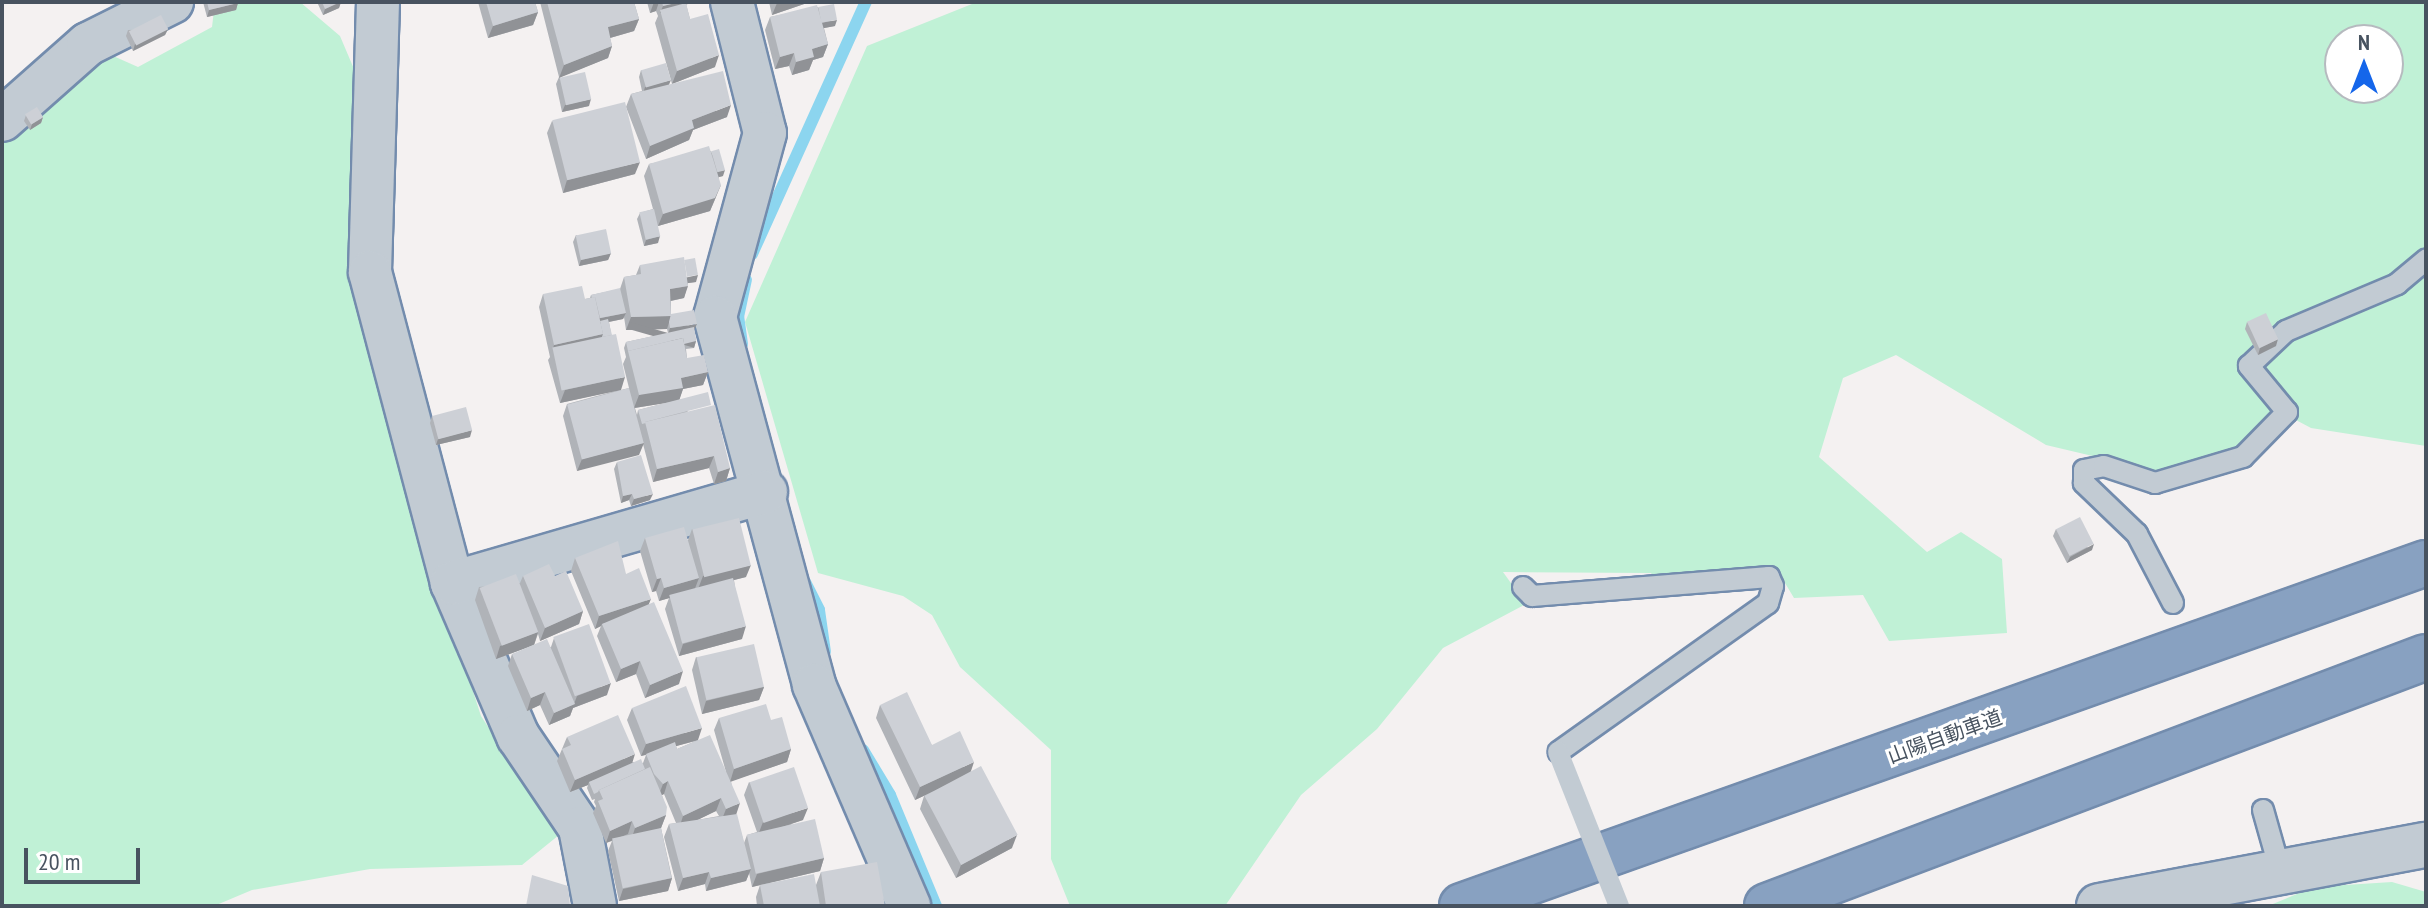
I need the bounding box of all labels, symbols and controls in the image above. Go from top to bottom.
north arrow [2324,24,2404,104]
text: N [2358,28,2370,56]
street label: 山陽自動車道 [1885,705,2005,769]
scale bar [28,832,144,882]
text: 20 m [38,846,80,877]

